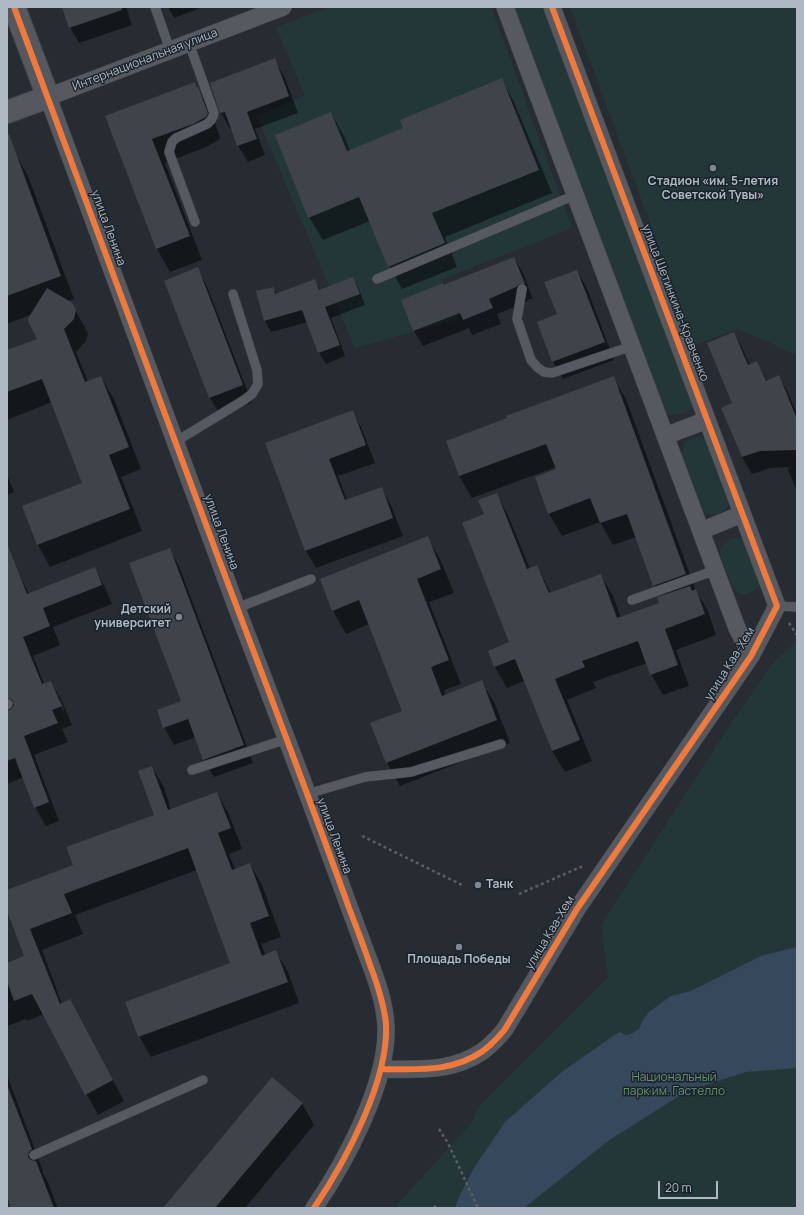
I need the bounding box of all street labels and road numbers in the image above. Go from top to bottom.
street label: Интернациональная улица [70,26,220,94]
street label: улица Ленина [88,188,128,268]
street label: улица Щетинкина-Кравченко [638,223,712,383]
street label: улица Ленина [201,492,241,572]
street label: улица Каа-Хем [702,625,758,703]
street label: улица Ленина [314,796,354,876]
street label: улица Каа-Хем [522,893,578,973]

